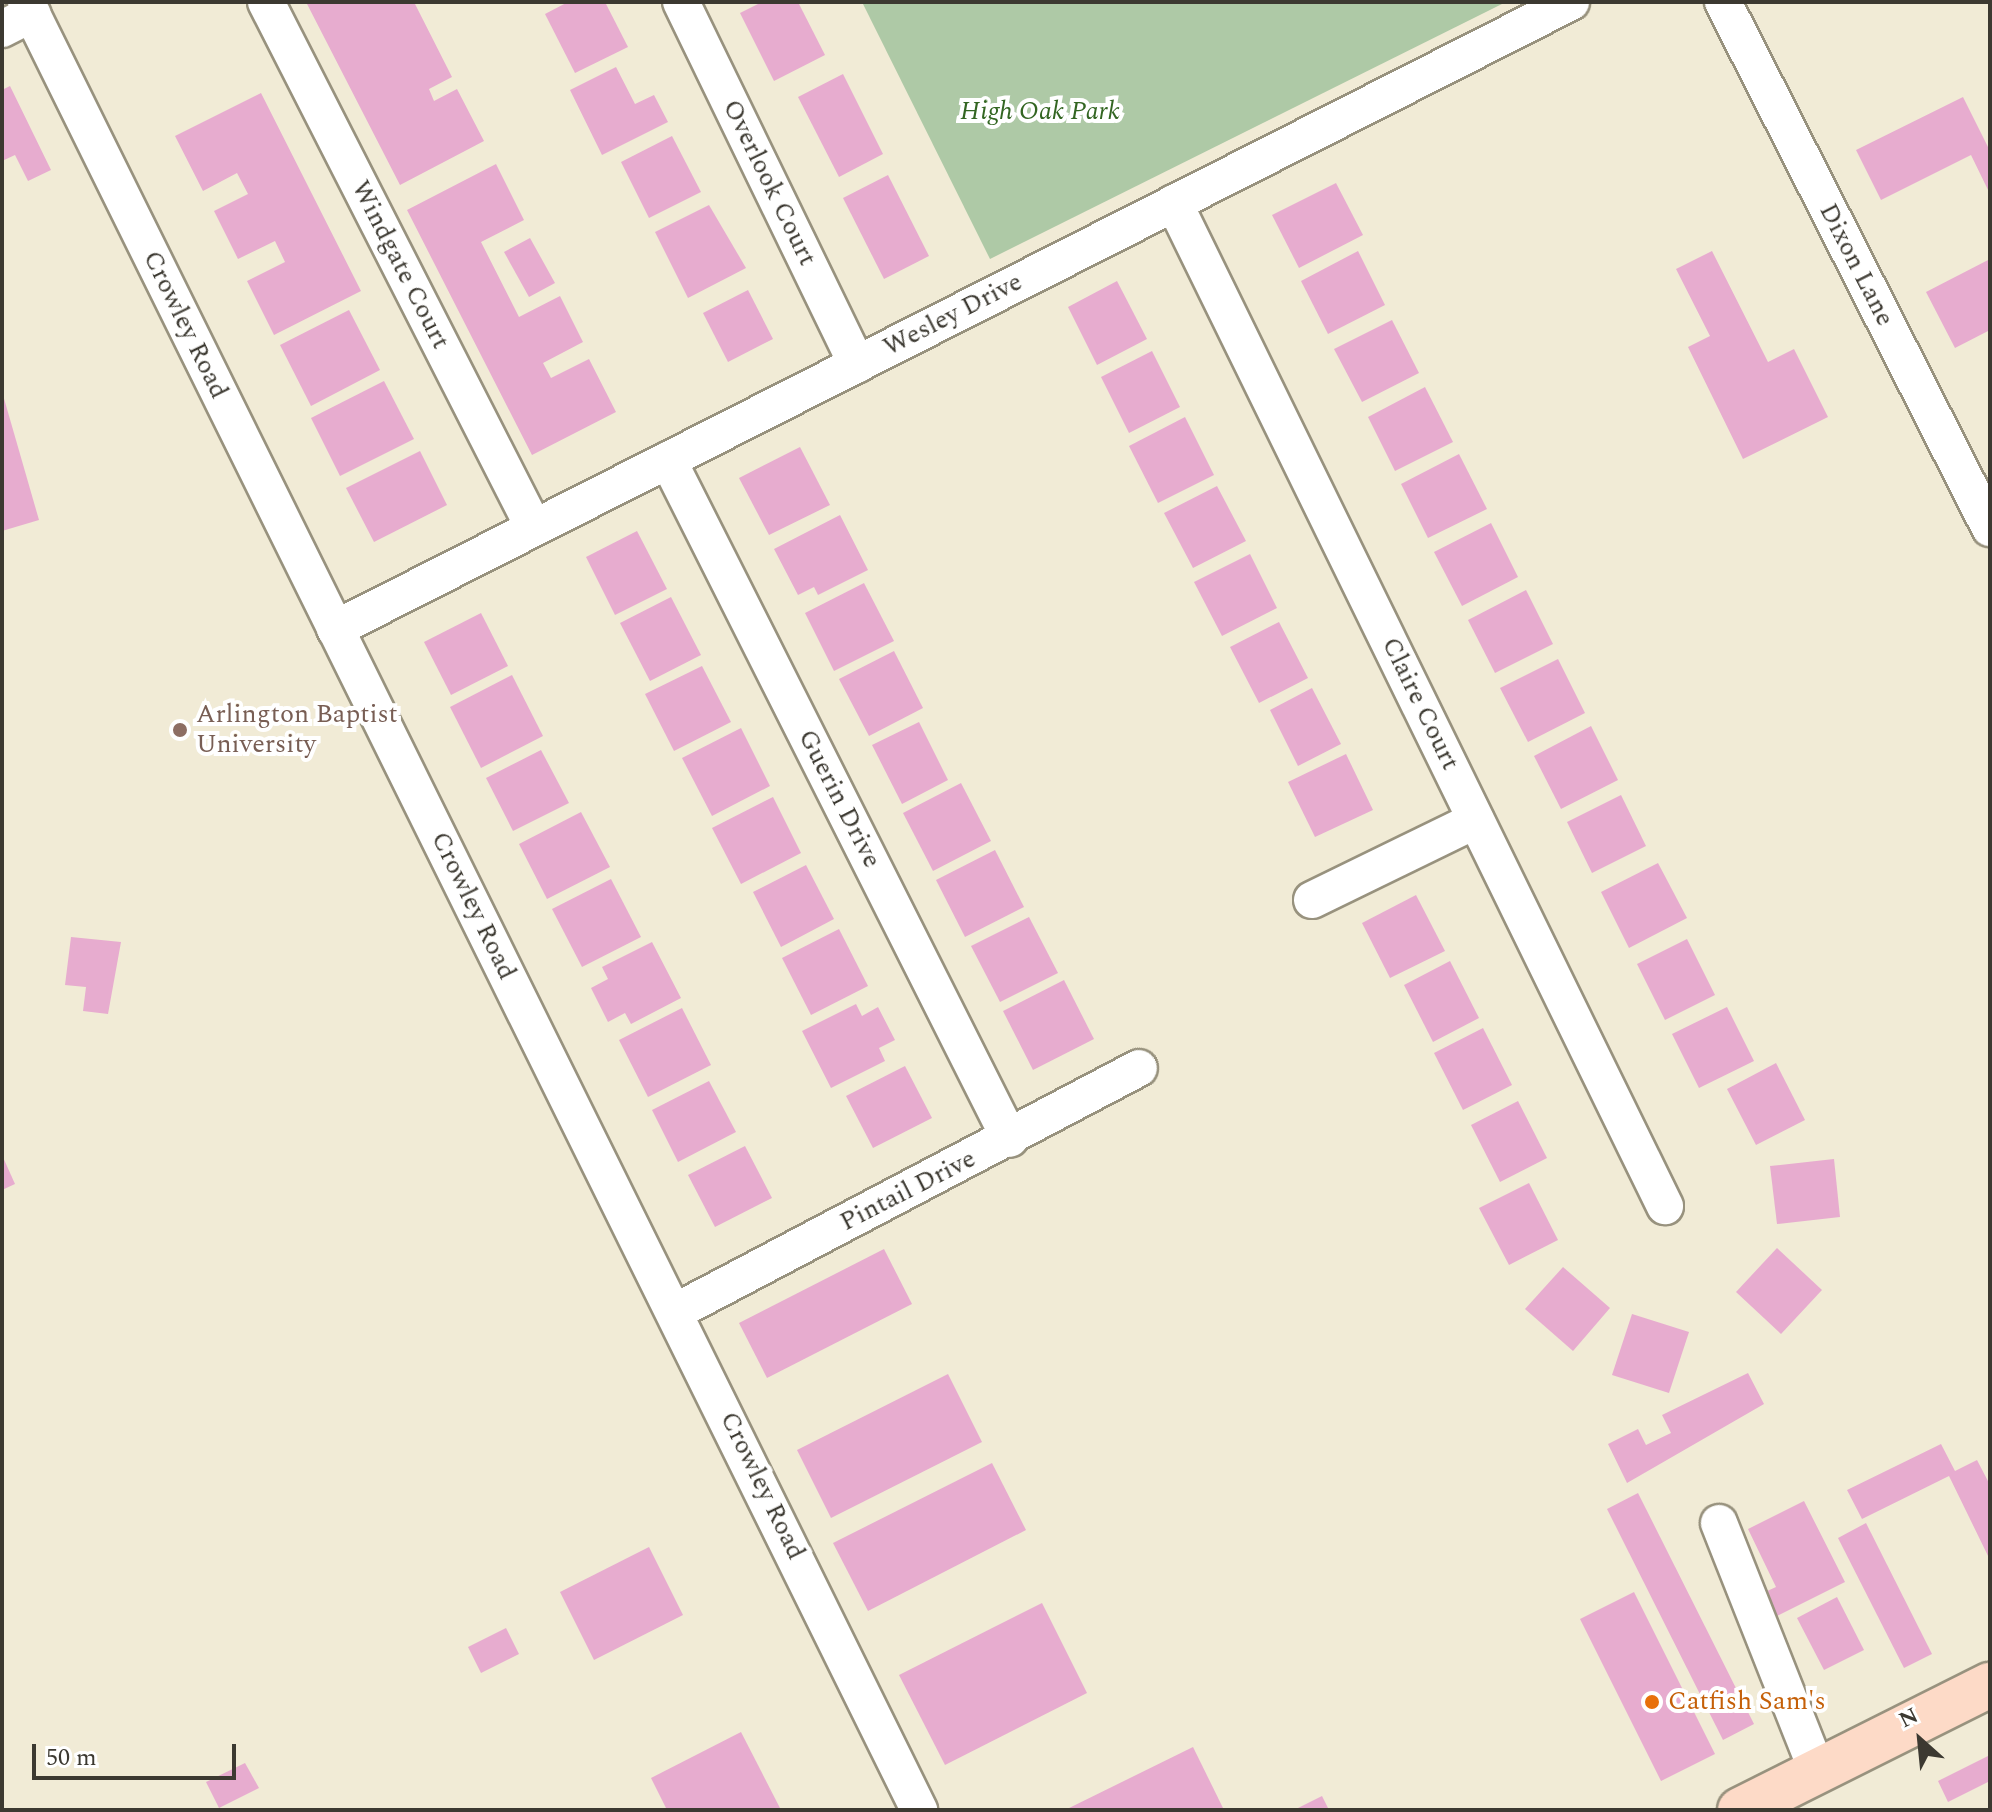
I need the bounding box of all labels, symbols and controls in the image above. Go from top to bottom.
street label: Overlook Court [715,95,823,271]
park label: High Oak Park [960,96,1120,128]
street label: Windgate Court [344,175,456,355]
street label: Dixon Lane [1812,198,1900,332]
street label: Crowley Road [136,246,234,404]
street label: Wesley Drive [878,267,1028,363]
street label: Claire Court [1374,633,1466,775]
place label: Arlington Baptist University [196,699,398,760]
marker: Arlington Baptist University [171,721,189,739]
street label: Guerin Drive [791,725,887,873]
street label: Crowley Road [424,827,522,985]
street label: Pintail Drive [835,1144,981,1238]
street label: Crowley Road [713,1407,811,1565]
place label: Catfish Sam's [1668,1686,1826,1718]
marker: Catfish Sam's [1643,1693,1661,1711]
text: N [1893,1699,1924,1737]
north arrow [1880,1700,1960,1780]
scale bar [36,1728,240,1778]
text: 50 m [46,1740,97,1776]

